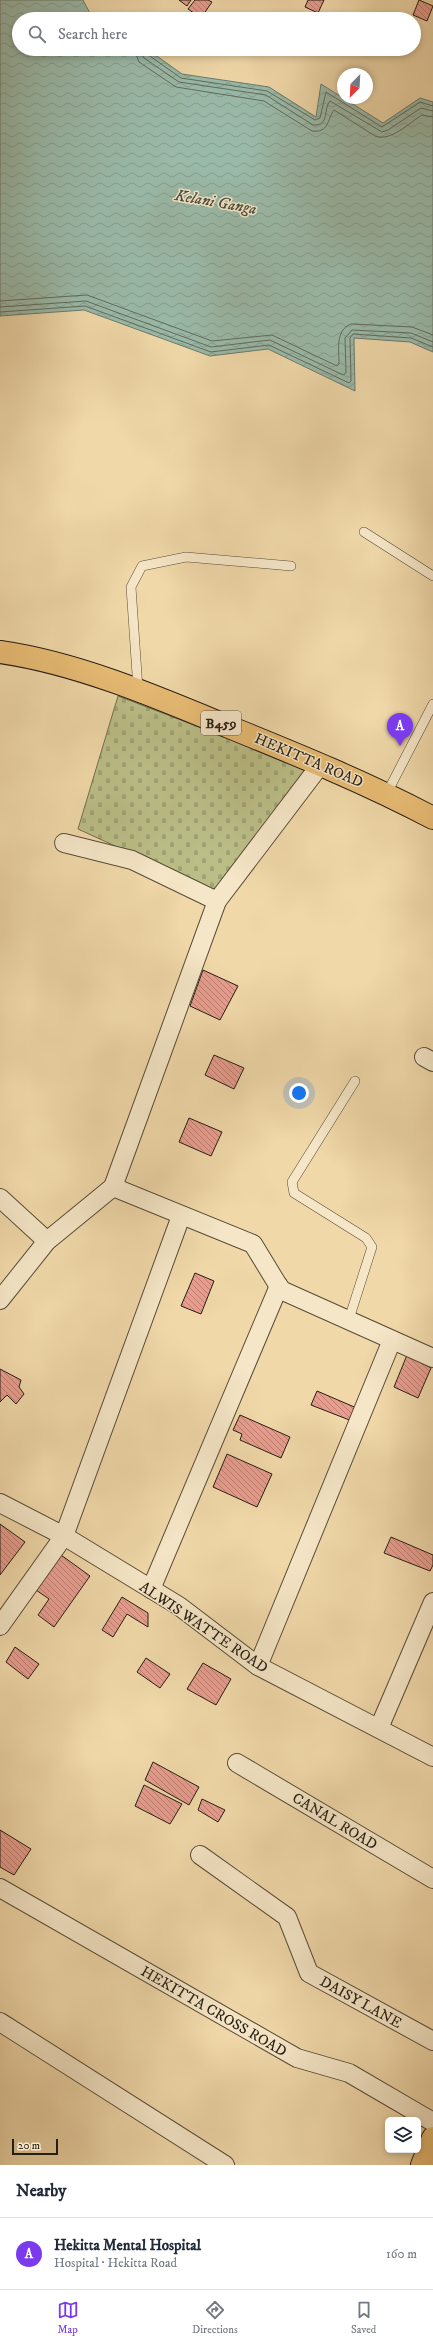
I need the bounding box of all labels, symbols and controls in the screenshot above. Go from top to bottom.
search box [12,12,421,56]
icon: search [26,23,48,45]
text: Search here [58,25,127,44]
north arrow [337,68,373,104]
water label: Kelani Ganga [172,185,258,219]
road number: B459 [201,711,241,735]
pin: A [387,713,413,746]
street label: HEKITTA ROAD [252,729,366,792]
your location [289,1083,309,1103]
street label: ALWIS WATTE ROAD [136,1577,272,1678]
street label: CANAL ROAD [289,1789,381,1854]
street label: HEKITTA CROSS ROAD [137,1962,290,2061]
street label: DAISY LANE [316,1972,405,2033]
map controls [385,2117,421,2153]
button: layers [385,2117,421,2153]
scale bar [12,2137,58,2156]
text: 20 m [18,2139,40,2153]
text: Nearby [16,2180,66,2202]
text: Hekitta Mental Hospital [54,2236,201,2255]
text: A [25,2246,33,2262]
text: 160 m [386,2246,417,2262]
text: Hospital · Hekitta Road [54,2255,177,2271]
tab: Map [57,2299,79,2337]
tab: Directions [192,2299,238,2337]
tab: Saved [351,2299,376,2337]

